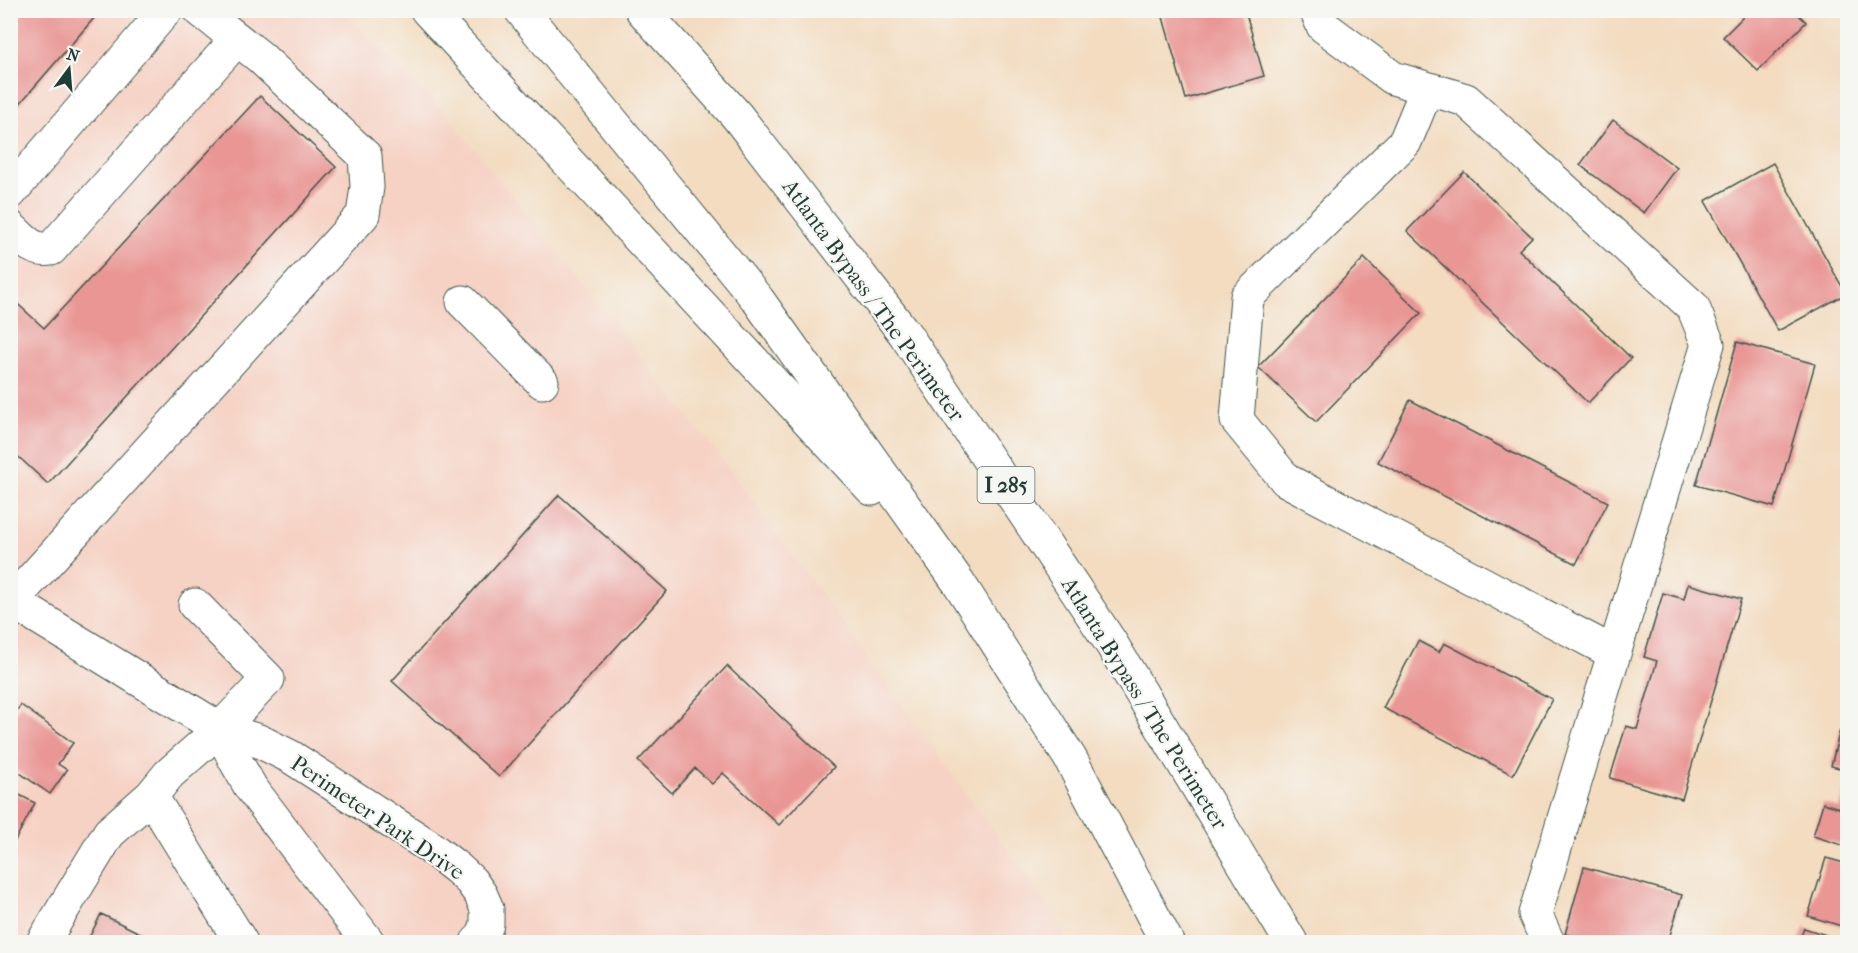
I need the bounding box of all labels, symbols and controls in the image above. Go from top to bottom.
north arrow [39,39,99,99]
text: N [65,44,82,66]
street label: Atlanta Bypass / The Perimeter [776,174,970,427]
road number: I 285 [978,467,1034,503]
street label: Atlanta Bypass / The Perimeter [1055,572,1233,835]
street label: Perimeter Park Drive [286,750,469,886]

